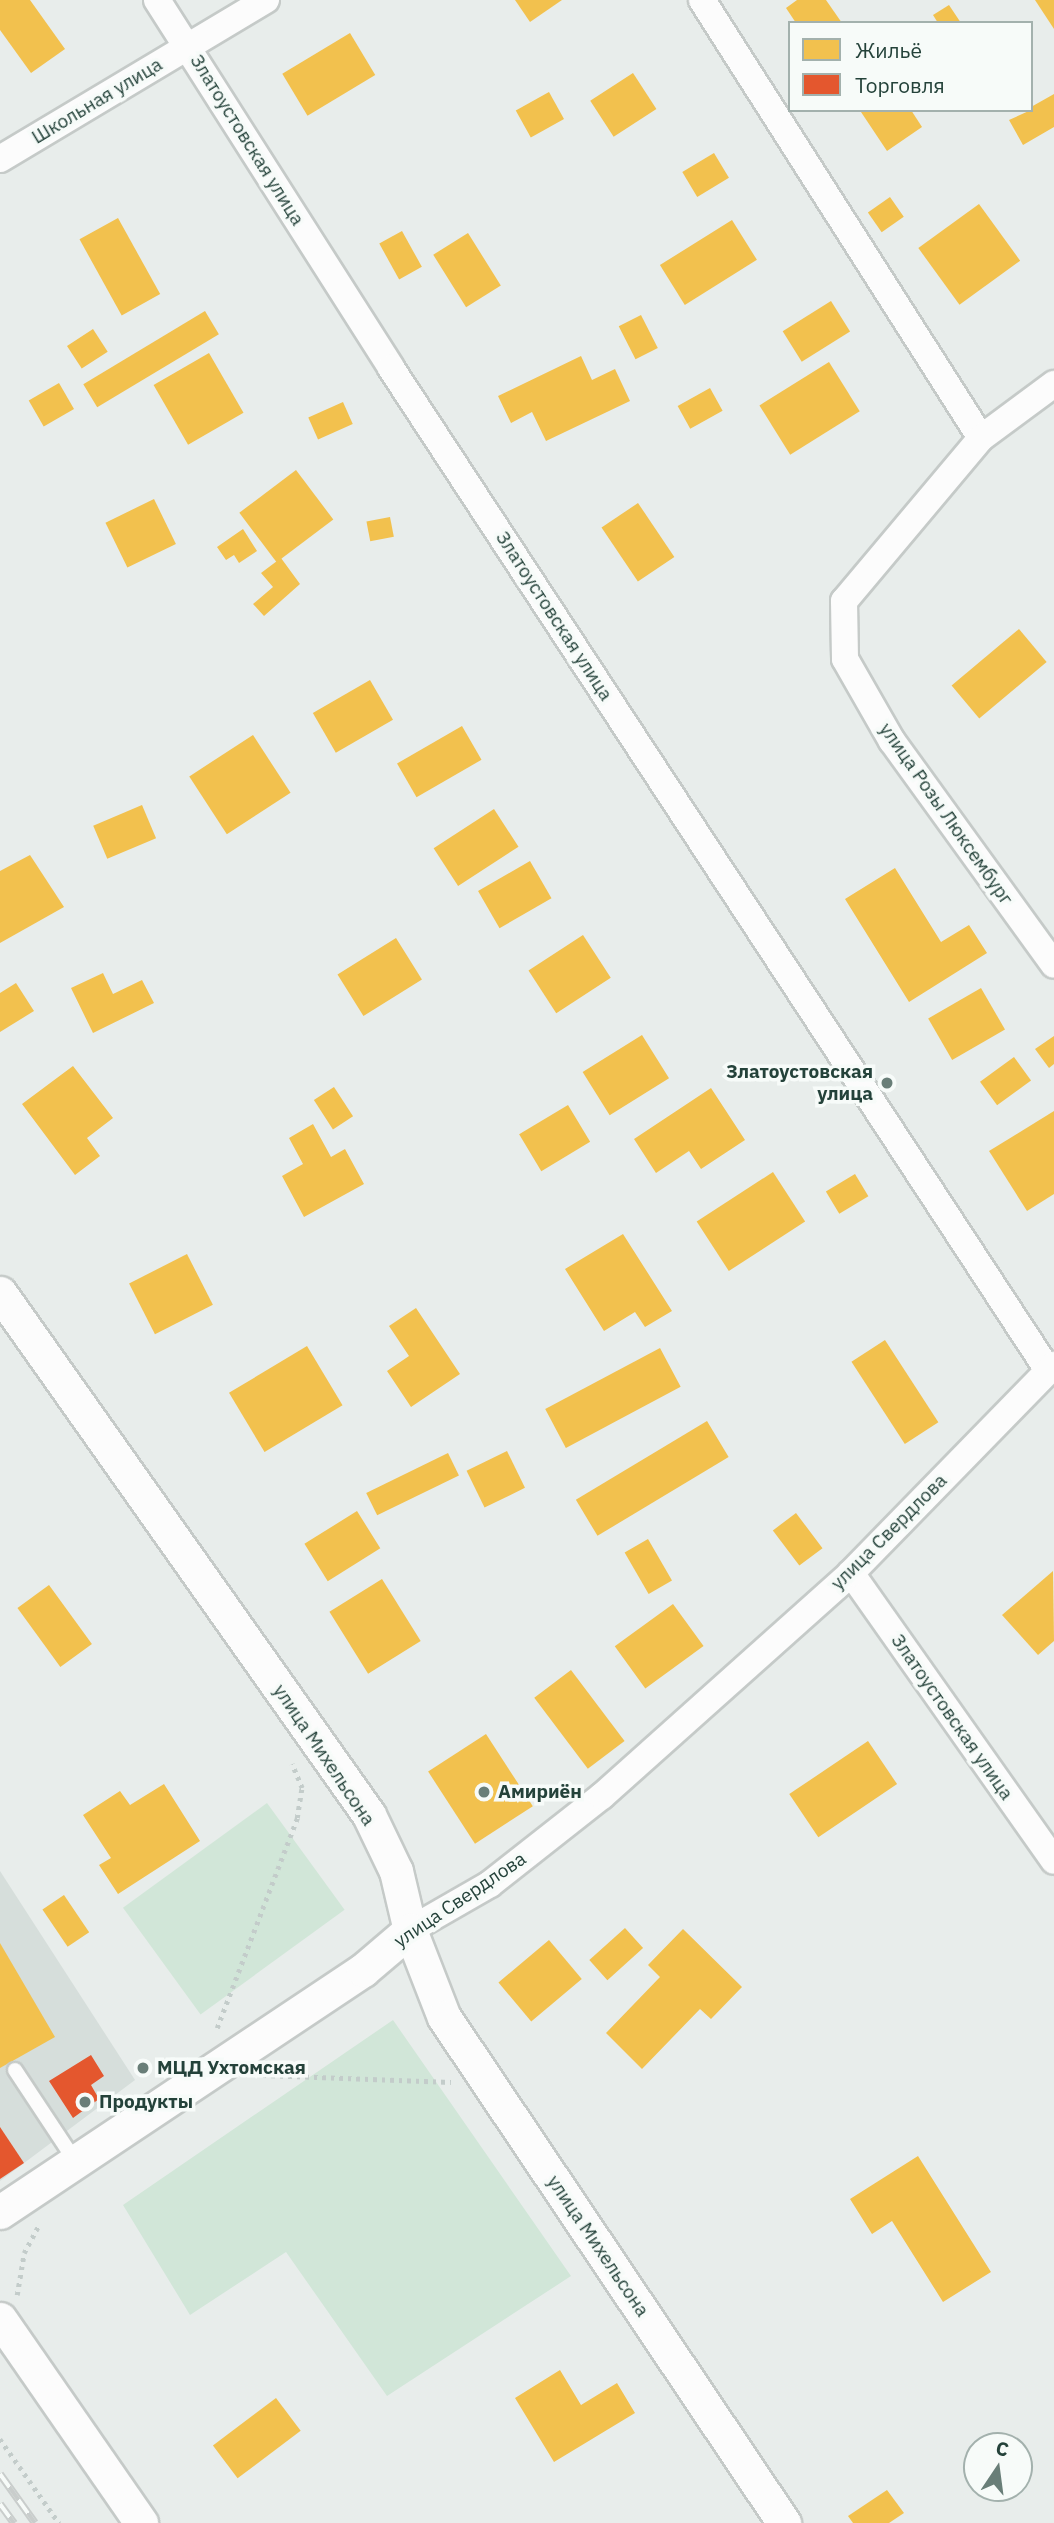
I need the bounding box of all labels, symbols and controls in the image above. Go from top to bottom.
legend [788,21,1033,112]
text: Жильё [855,36,922,64]
street label: Златоустовская улица [185,50,309,230]
street label: Школьная улица [28,53,166,149]
text: Торговля [855,71,945,99]
street label: Златоустовская улица [491,527,617,705]
street label: улица Розы Люксембург [874,719,1018,909]
place label: Златоустовская улица [726,1061,873,1105]
marker: Златоустовская улица [879,1075,895,1091]
street label: улица Свердлова [826,1469,952,1595]
street label: Златоустовская улица [886,1630,1018,1804]
street label: улица Михельсона [268,1680,380,1830]
place label: Амириён [498,1781,582,1803]
marker: Амириён [476,1784,492,1800]
street label: улица Свердлова [390,1847,530,1953]
place label: МЦД Ухтомская [157,2057,306,2079]
marker: МЦД Ухтомская [135,2060,151,2076]
place label: Продукты [99,2091,193,2113]
marker: Продукты [77,2094,93,2110]
street label: улица Михельсона [542,2171,654,2321]
north arrow [963,2432,1033,2502]
text: С [994,2435,1011,2462]

